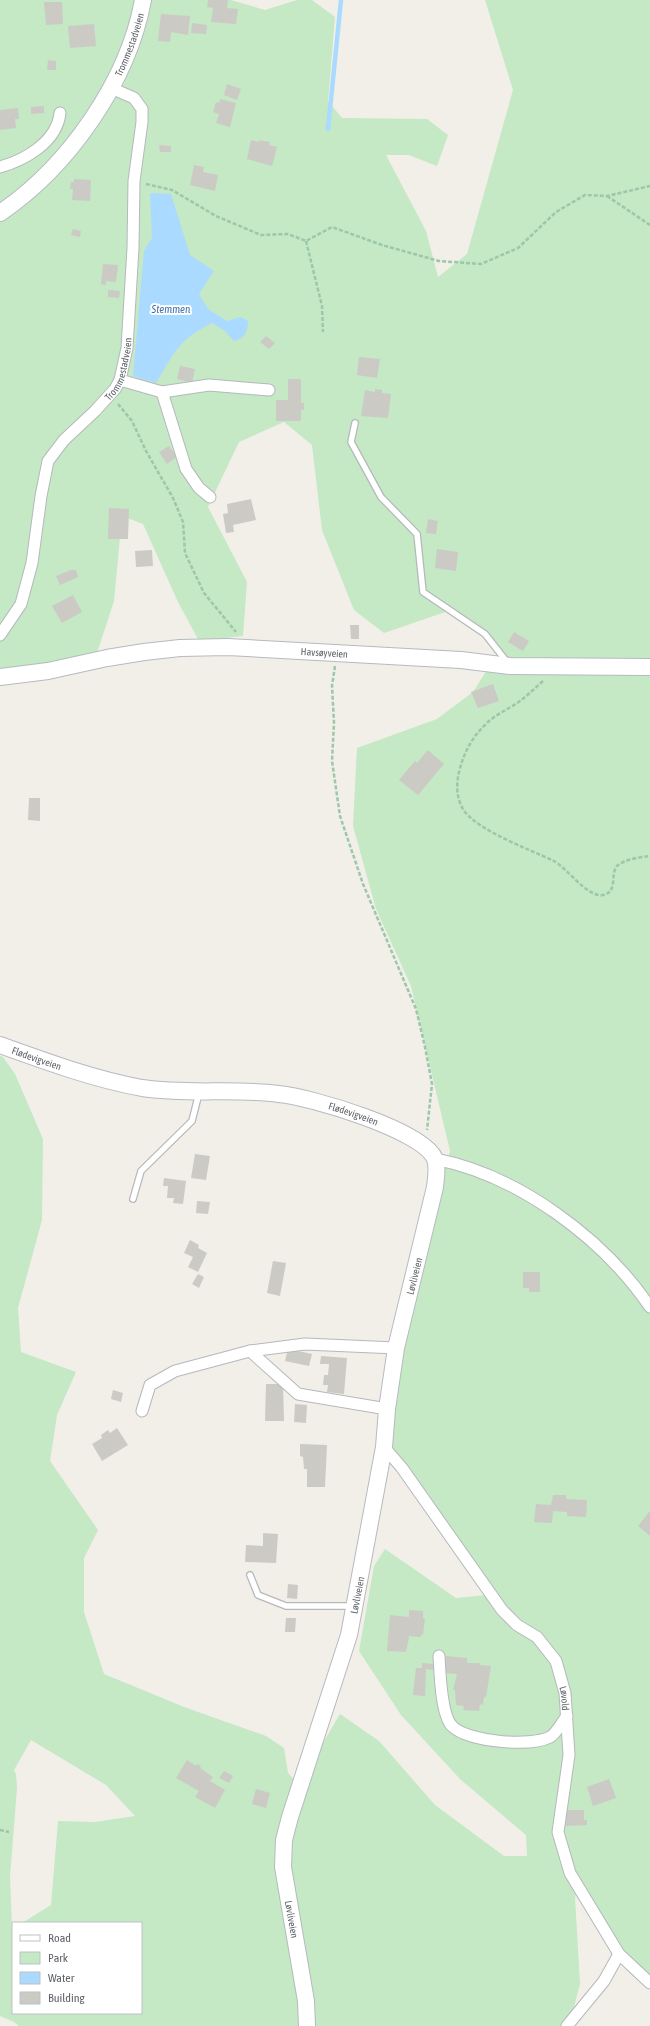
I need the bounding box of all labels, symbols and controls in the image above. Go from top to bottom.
street label: Trommestadveien [113,12,146,78]
water label: Stemmen [151,303,191,315]
street label: Trommestadveien [103,337,134,403]
street label: Havsøyveien [300,646,348,660]
street label: Flødevigveien [10,1045,63,1072]
street label: Flødevigveien [327,1100,380,1128]
street label: Løvliveien [405,1256,424,1296]
street label: Løvliveien [348,1575,367,1615]
street label: Løvold [557,1685,571,1711]
street label: Løvliveien [283,1900,300,1939]
legend [12,1922,142,2014]
text: Road [48,1931,71,1945]
text: Park [48,1951,69,1965]
text: Water [48,1971,75,1985]
text: Building [48,1991,86,2005]

